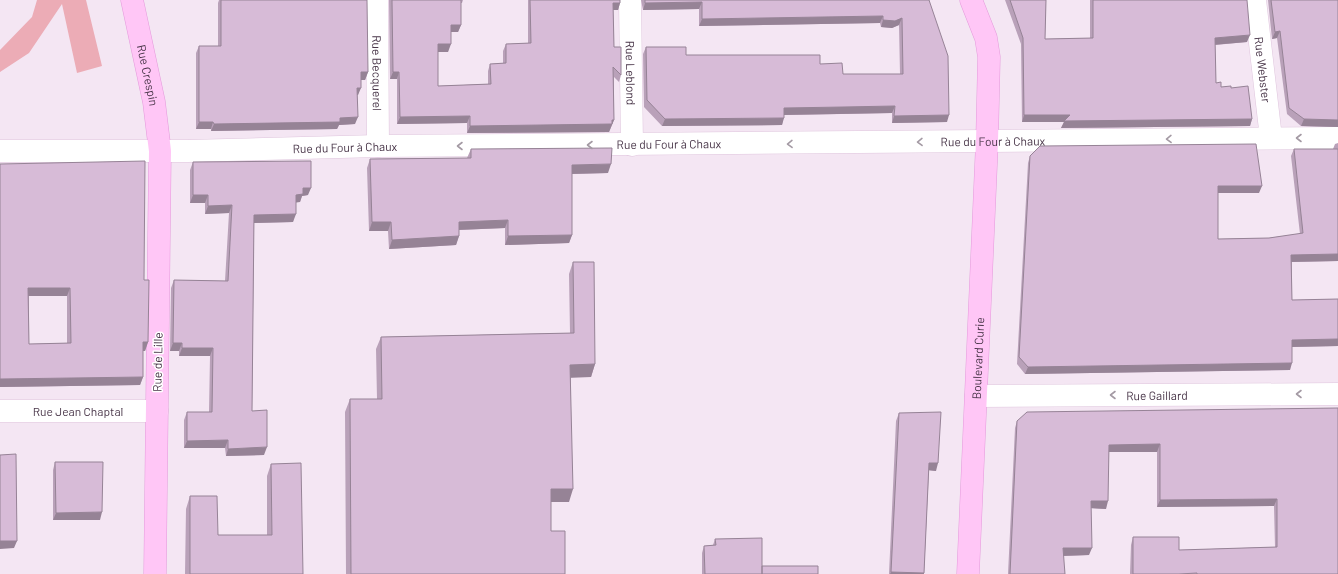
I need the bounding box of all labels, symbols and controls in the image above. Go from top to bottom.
street label: Rue Becquerel [370,35,385,111]
street label: Rue Webster [1252,36,1274,104]
street label: Rue Leblond [624,41,638,105]
street label: Rue Crespin [135,43,161,107]
street label: Rue du Four à Chaux [940,133,1046,148]
one-way arrow [1296,134,1302,142]
one-way arrow [1166,135,1172,144]
street label: Rue du Four à Chaux [617,136,722,151]
one-way arrow [917,138,923,147]
street label: Rue du Four à Chaux [292,139,398,155]
one-way arrow [787,140,793,148]
one-way arrow [587,141,593,149]
one-way arrow [457,142,463,150]
street label: Boulevard Curie [969,317,986,400]
street label: Rue de Lille [149,332,165,392]
street label: Rue Gaillard [1126,388,1188,402]
one-way arrow [1296,390,1302,398]
one-way arrow [1110,391,1116,399]
street label: Rue Jean Chaptal [33,404,123,418]

